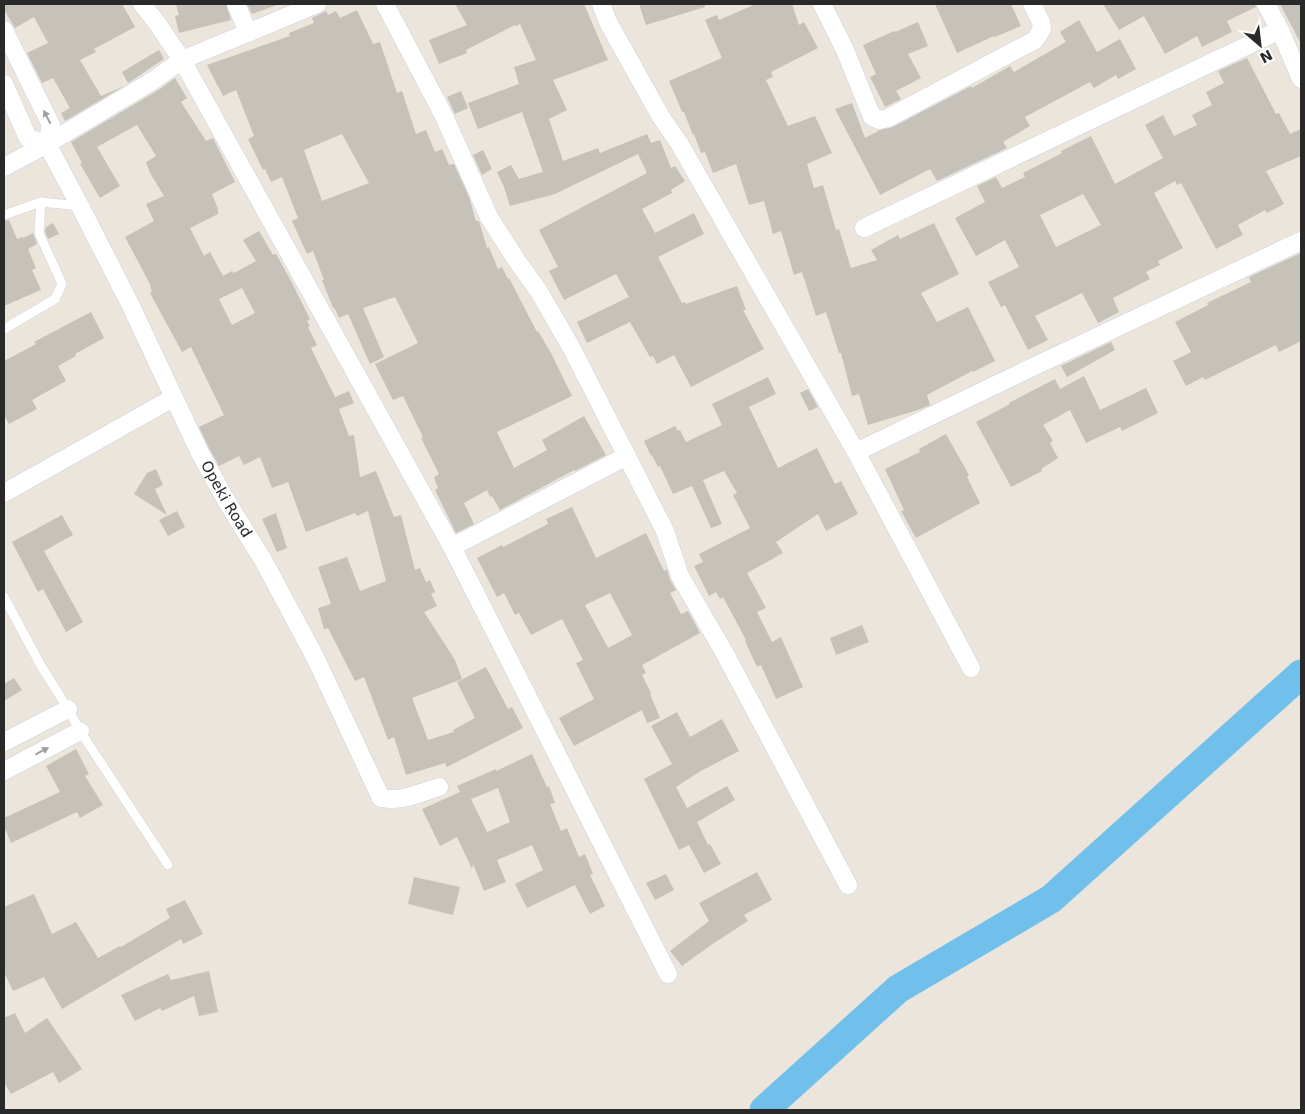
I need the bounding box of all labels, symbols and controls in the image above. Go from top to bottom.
north arrow [1235,20,1285,70]
text: N [1257,47,1275,66]
one-way arrow [43,110,51,124]
street label: Opeki Road [197,458,256,541]
one-way arrow [35,747,49,755]

